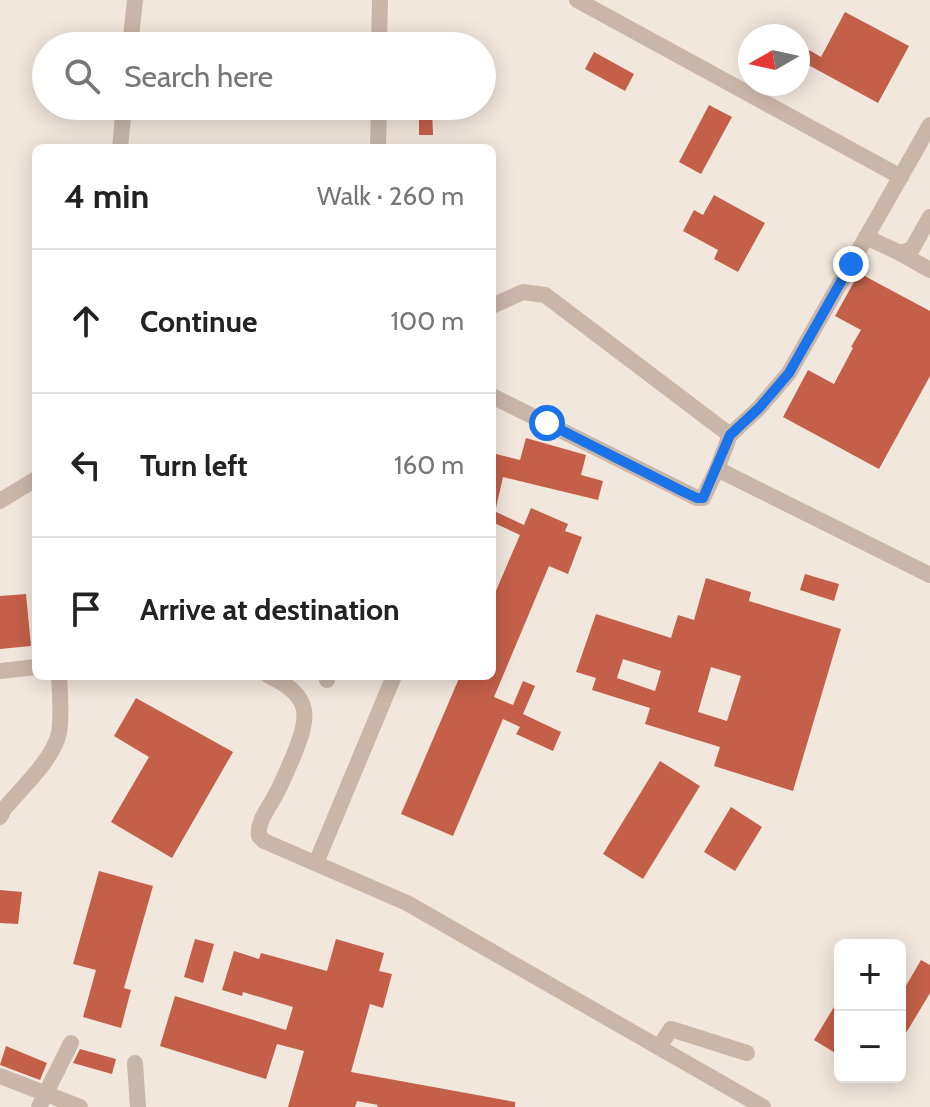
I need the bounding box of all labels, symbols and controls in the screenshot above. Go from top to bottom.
north arrow [738,24,810,96]
search box [32,32,496,120]
icon: search [60,54,104,98]
text: Search here [124,58,273,95]
text: 4 min [64,175,149,217]
text: Walk · 260 m [317,180,464,212]
route end [833,246,869,282]
icon: ahead [64,299,108,343]
text: Continue [140,303,257,340]
text: 100 m [391,305,464,337]
route start [529,405,565,441]
icon: left [64,443,108,487]
text: Turn left [140,447,248,484]
text: 160 m [394,449,464,481]
icon: arrive [64,587,108,631]
text: Arrive at destination [140,591,400,628]
map controls [834,939,906,1083]
button: + [834,939,906,1011]
button: − [834,1011,906,1083]

